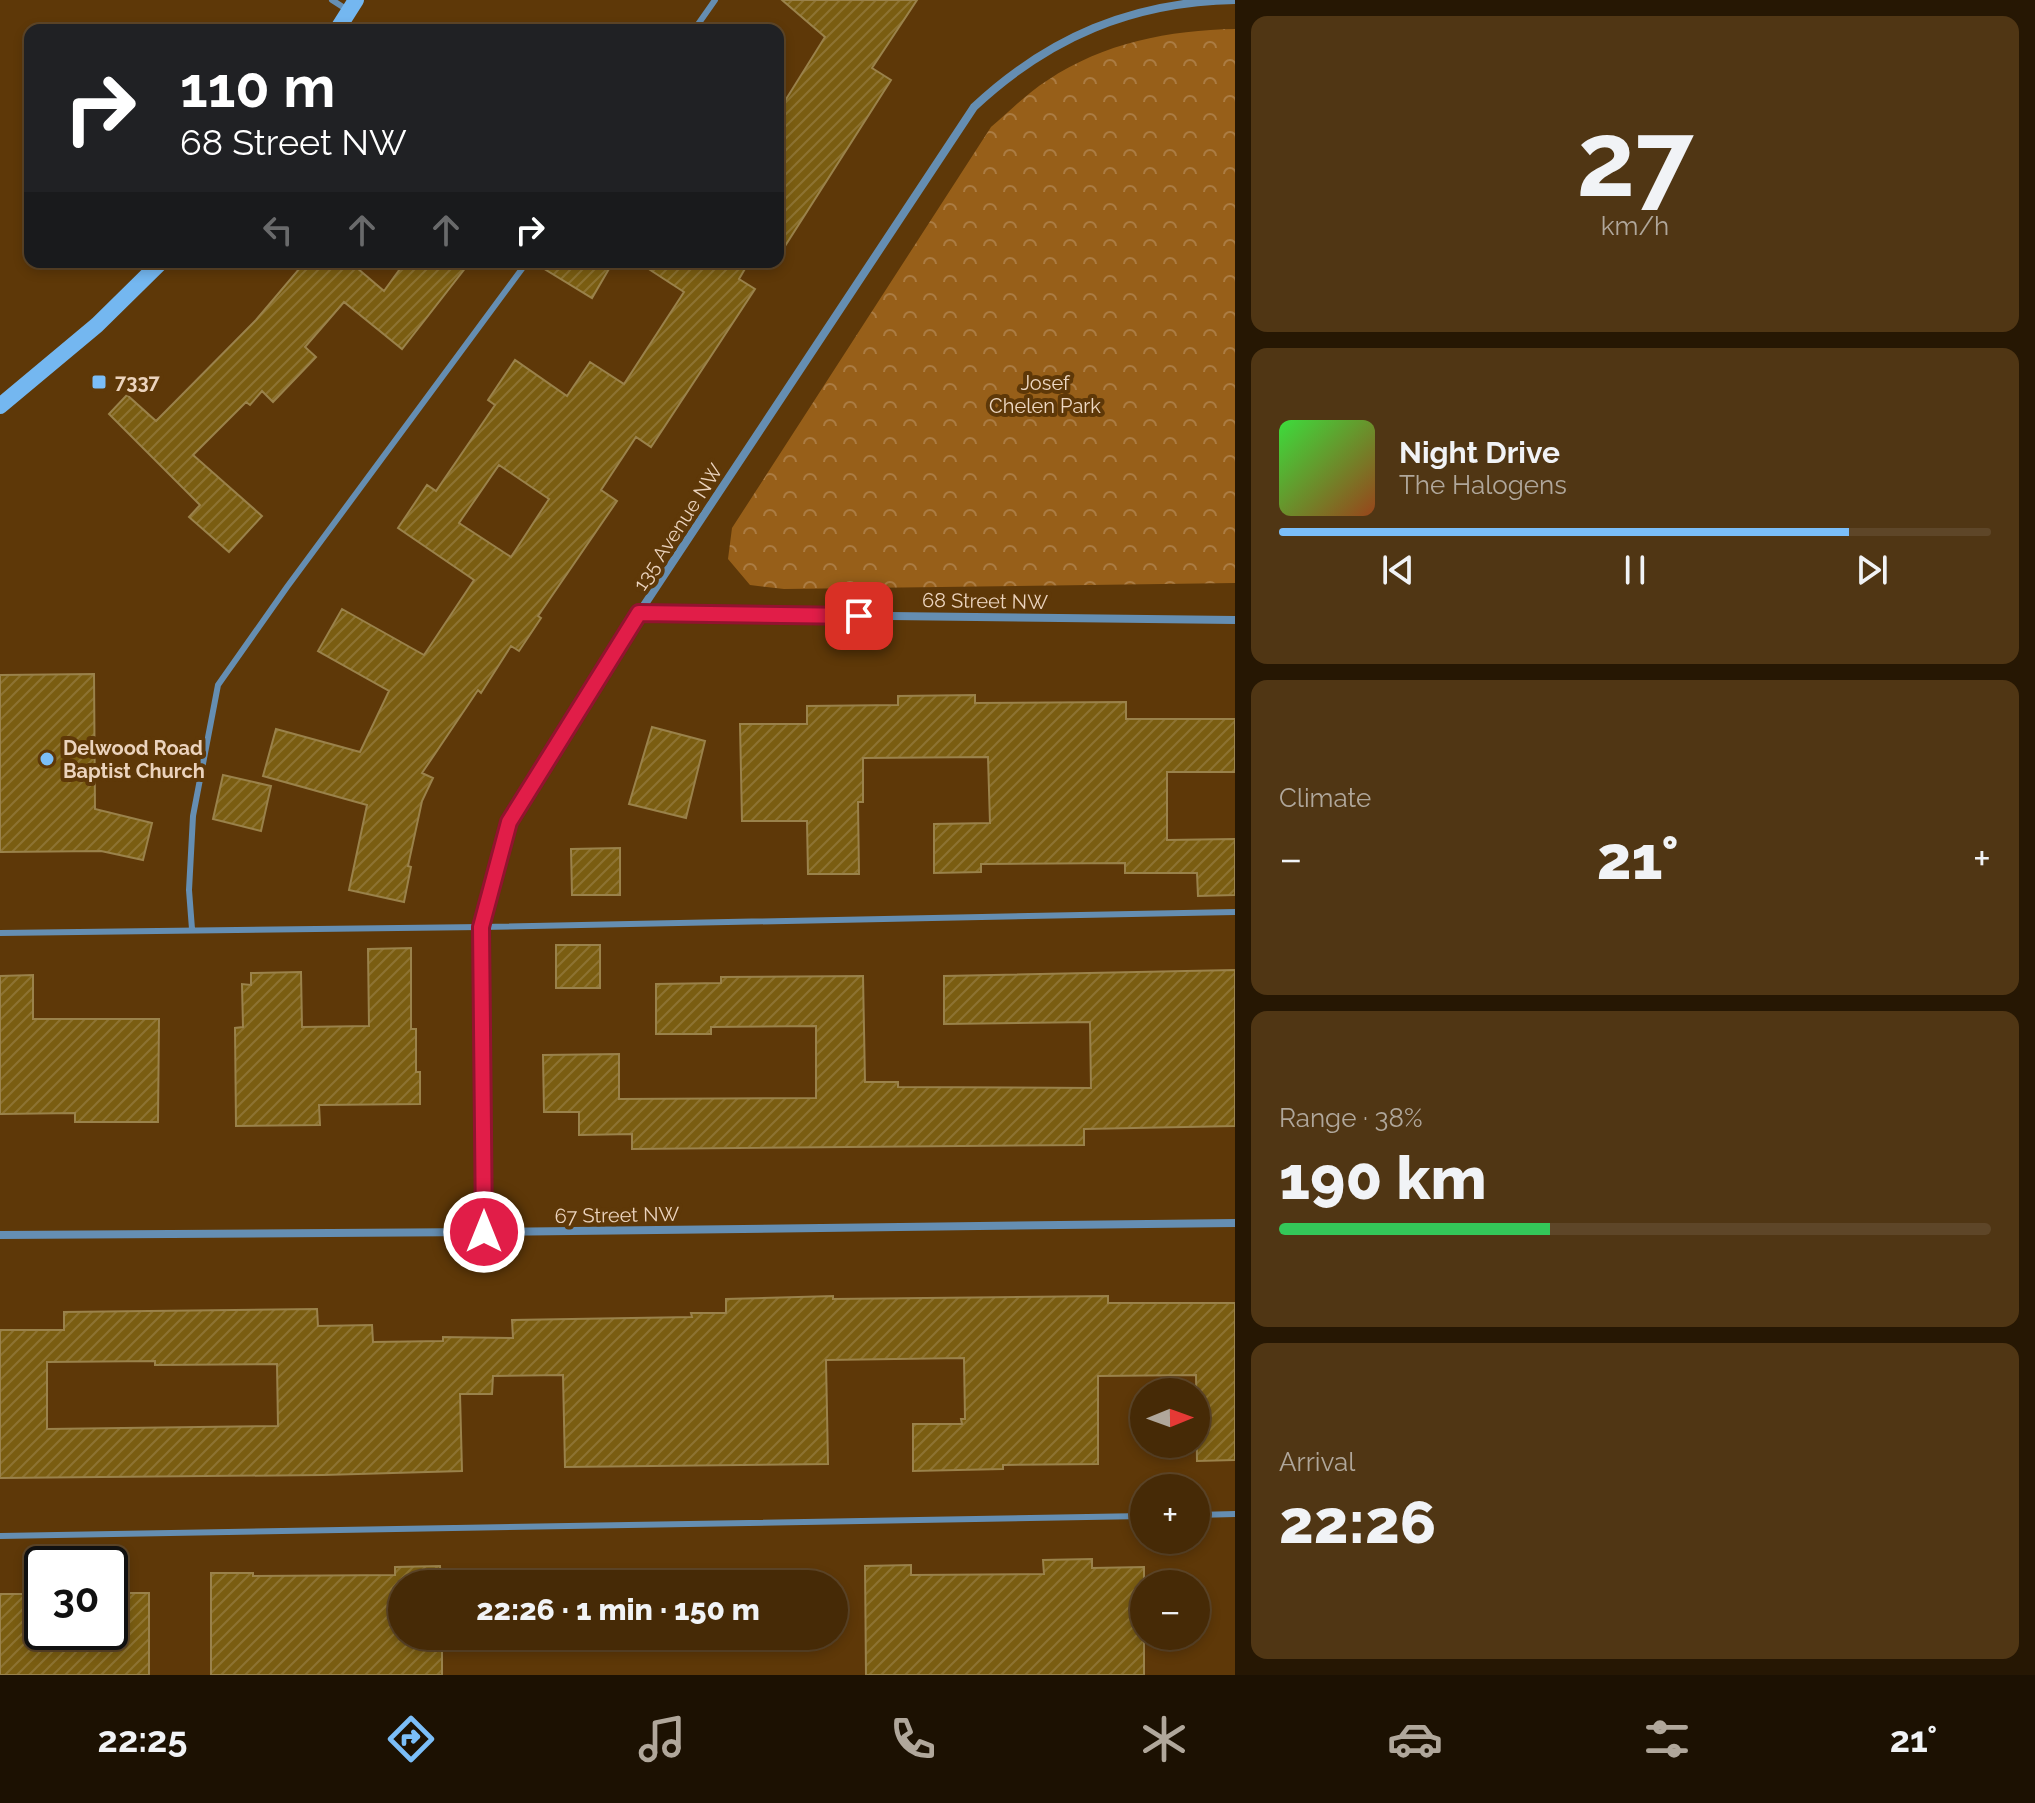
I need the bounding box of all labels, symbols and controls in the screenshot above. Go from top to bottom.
text: 110 m [180,54,335,120]
icon: right [48,56,152,160]
text: 27 [1576,98,1694,220]
text: 68 Street NW [180,121,407,163]
icon: left [256,208,300,252]
icon: ahead [340,208,384,252]
icon: ahead [424,208,468,252]
icon: right [508,208,552,252]
text: km/h [1601,211,1669,241]
place label: 7337 [115,370,161,394]
park label: Josef Chelen Park [989,371,1101,418]
marker: 7337 [90,373,108,391]
text: Night Drive [1399,435,1560,470]
street label: 135 Avenue NW [628,459,728,595]
text: The Halogens [1399,470,1567,500]
icon: previous [1376,548,1420,592]
icon: pause [1613,548,1657,592]
icon: next [1850,548,1894,592]
pin [825,582,893,650]
street label: 68 Street NW [922,588,1048,614]
icon: arrive [837,594,881,638]
place label: Delwood Road Baptist Church [63,736,205,783]
marker: Delwood Road Baptist Church [38,750,56,768]
text: Climate [1279,783,1371,813]
text: 21° [1597,823,1679,893]
text: − [1279,833,1303,884]
text: + [1973,833,1991,884]
text: Range · 38% [1279,1103,1422,1133]
text: 190 km [1279,1143,1486,1213]
position arrow [442,1190,526,1274]
street label: 67 Street NW [554,1202,680,1228]
north arrow [1130,1378,1210,1458]
map controls [1130,1378,1210,1650]
text: Arrival [1279,1447,1355,1477]
button: + [1130,1474,1210,1554]
text: 22:26 [1279,1487,1436,1557]
speed limit sign: 30 [24,1546,128,1650]
button: − [1130,1570,1210,1650]
text: 22:26 · 1 min · 150 m [476,1592,760,1627]
icon: directions [383,1711,439,1767]
icon: music [634,1711,690,1767]
icon: phone [885,1711,941,1767]
icon: climate [1136,1711,1192,1767]
icon: car [1387,1711,1443,1767]
icon: filters [1639,1711,1695,1767]
text: 22:25 [98,1718,187,1760]
text: 21° [1890,1718,1937,1760]

